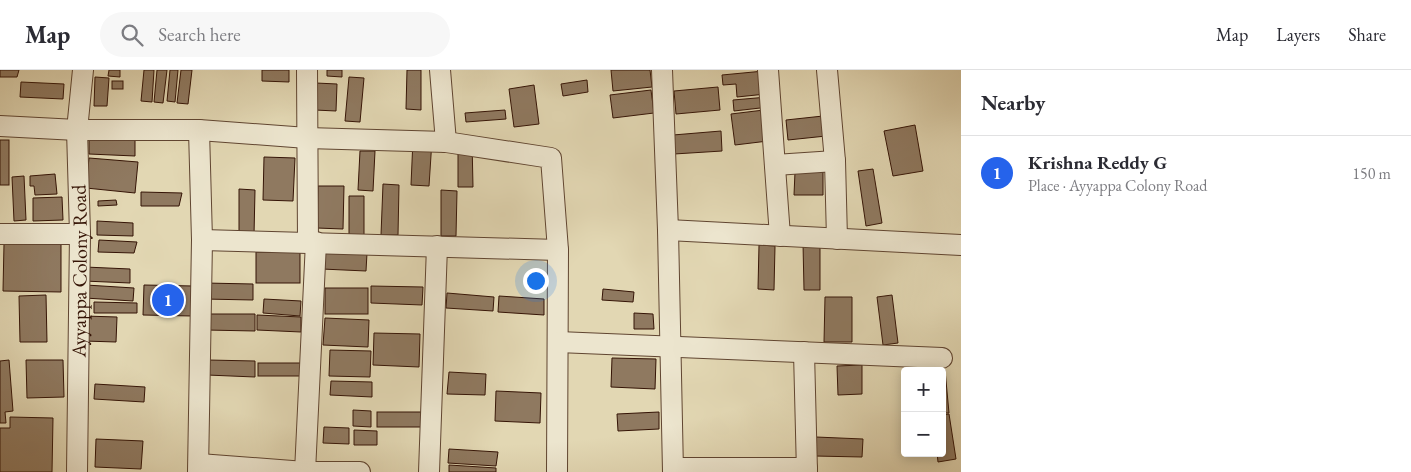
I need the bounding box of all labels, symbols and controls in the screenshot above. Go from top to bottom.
search box [100,12,450,57]
text: Map [25,19,70,50]
icon: search [118,21,146,49]
text: Search here [158,22,241,47]
text: Map [1216,23,1248,46]
text: Layers [1276,23,1320,46]
text: Share [1348,23,1386,46]
text: Nearby [981,89,1045,116]
text: Krishna Reddy G [1028,150,1167,175]
text: 1 [993,163,1001,184]
text: 150 m [1352,163,1391,184]
text: Place · Ayyappa Colony Road [1028,175,1207,196]
street label: Ayyappa Colony Road [65,183,93,359]
your location [523,268,549,294]
pin: 1 [152,281,184,319]
map controls [901,367,946,457]
button: + [901,367,946,412]
button: − [901,412,946,457]

